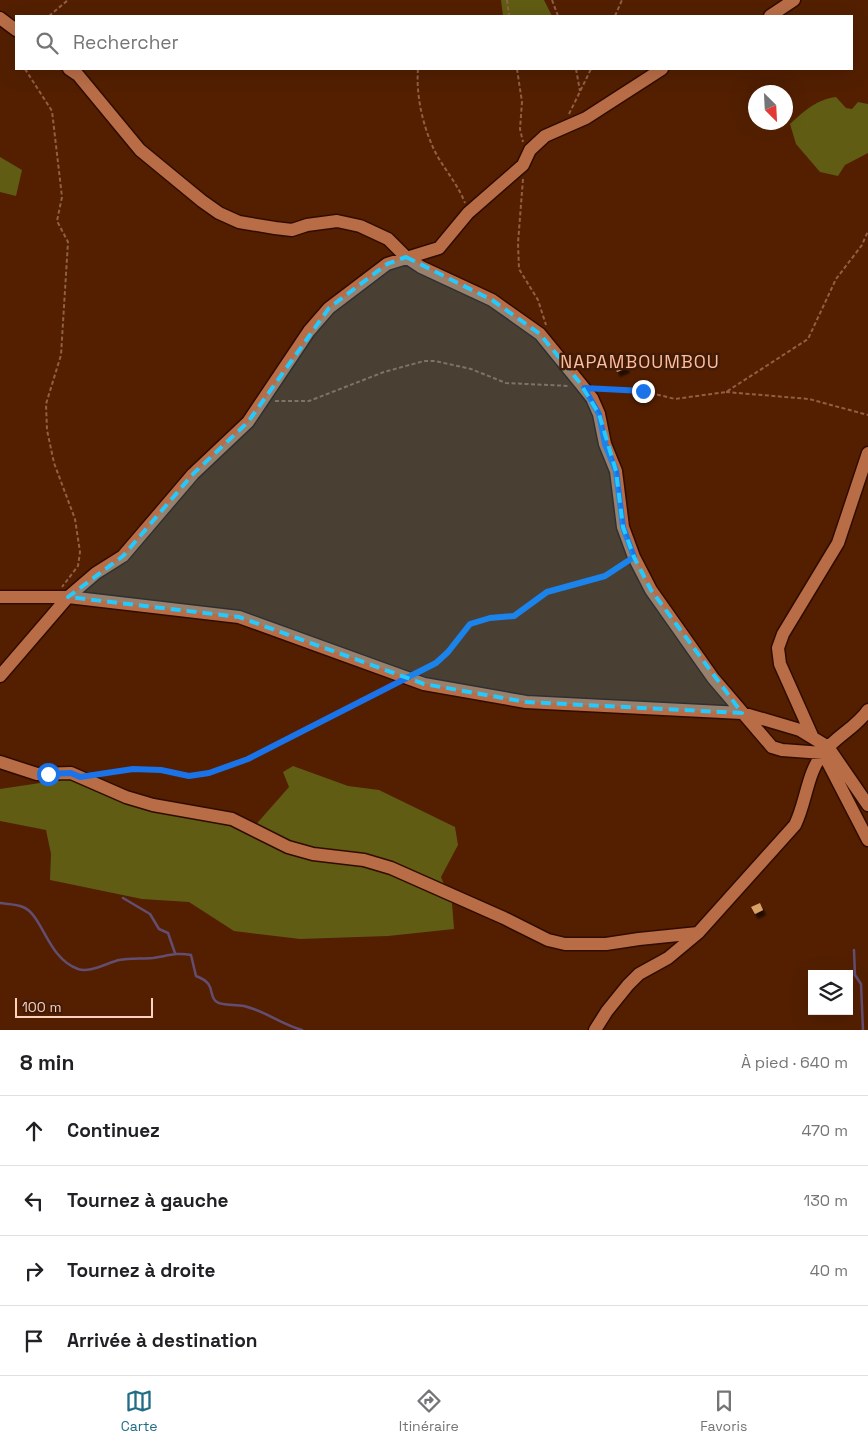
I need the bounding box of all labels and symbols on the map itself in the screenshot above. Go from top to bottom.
north arrow [748,85,793,130]
district label: NAPAMBOUMBOU [560,350,720,373]
route end [632,380,655,403]
route start [37,763,60,786]
scale bar [15,995,152,1018]

